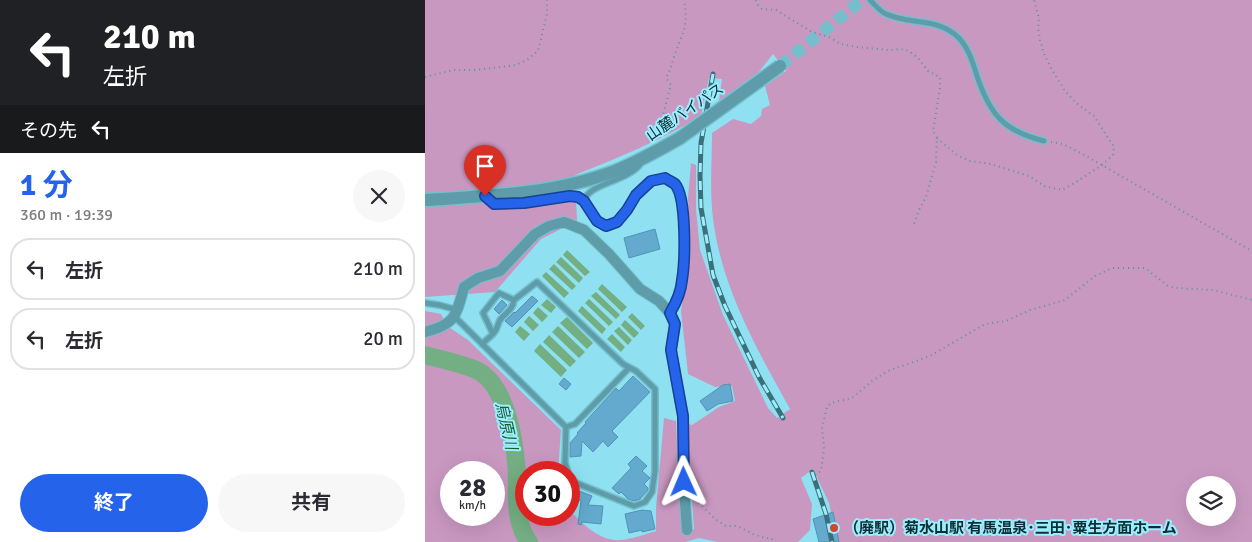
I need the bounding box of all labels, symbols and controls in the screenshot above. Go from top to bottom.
text: 210 m [103,15,196,58]
icon: left [20,20,85,85]
text: 左折 [103,63,147,90]
street label: 山麓バイパス [643,79,727,145]
icon: left [87,115,115,143]
text: その先 [20,119,77,143]
pin [464,145,506,196]
icon: arrive [471,152,499,180]
text: 1 分 [20,167,73,204]
button: close [353,170,405,222]
text: 360 m · 19:39 [20,205,113,225]
icon: left [22,255,50,283]
text: 210 m [353,257,403,281]
text: 左折 [65,259,103,283]
icon: left [22,325,50,353]
text: 20 m [363,327,403,351]
text: 左折 [65,329,103,353]
water label: 烏原川 [491,400,522,454]
position arrow [657,455,709,507]
speed limit sign: 30 [515,461,580,526]
text: 28 [459,472,486,503]
button: 終了 [20,474,208,532]
button: 共有 [218,474,405,532]
map controls [1186,476,1236,526]
button: layers [1186,476,1236,526]
text: km/h [459,498,486,513]
place label: （廃駅）菊水山駅 有馬温泉･三田･粟生方面ホーム [844,519,1177,537]
marker: （廃駅）菊水山駅 有馬温泉･三田･粟生方面ホーム [828,522,840,534]

